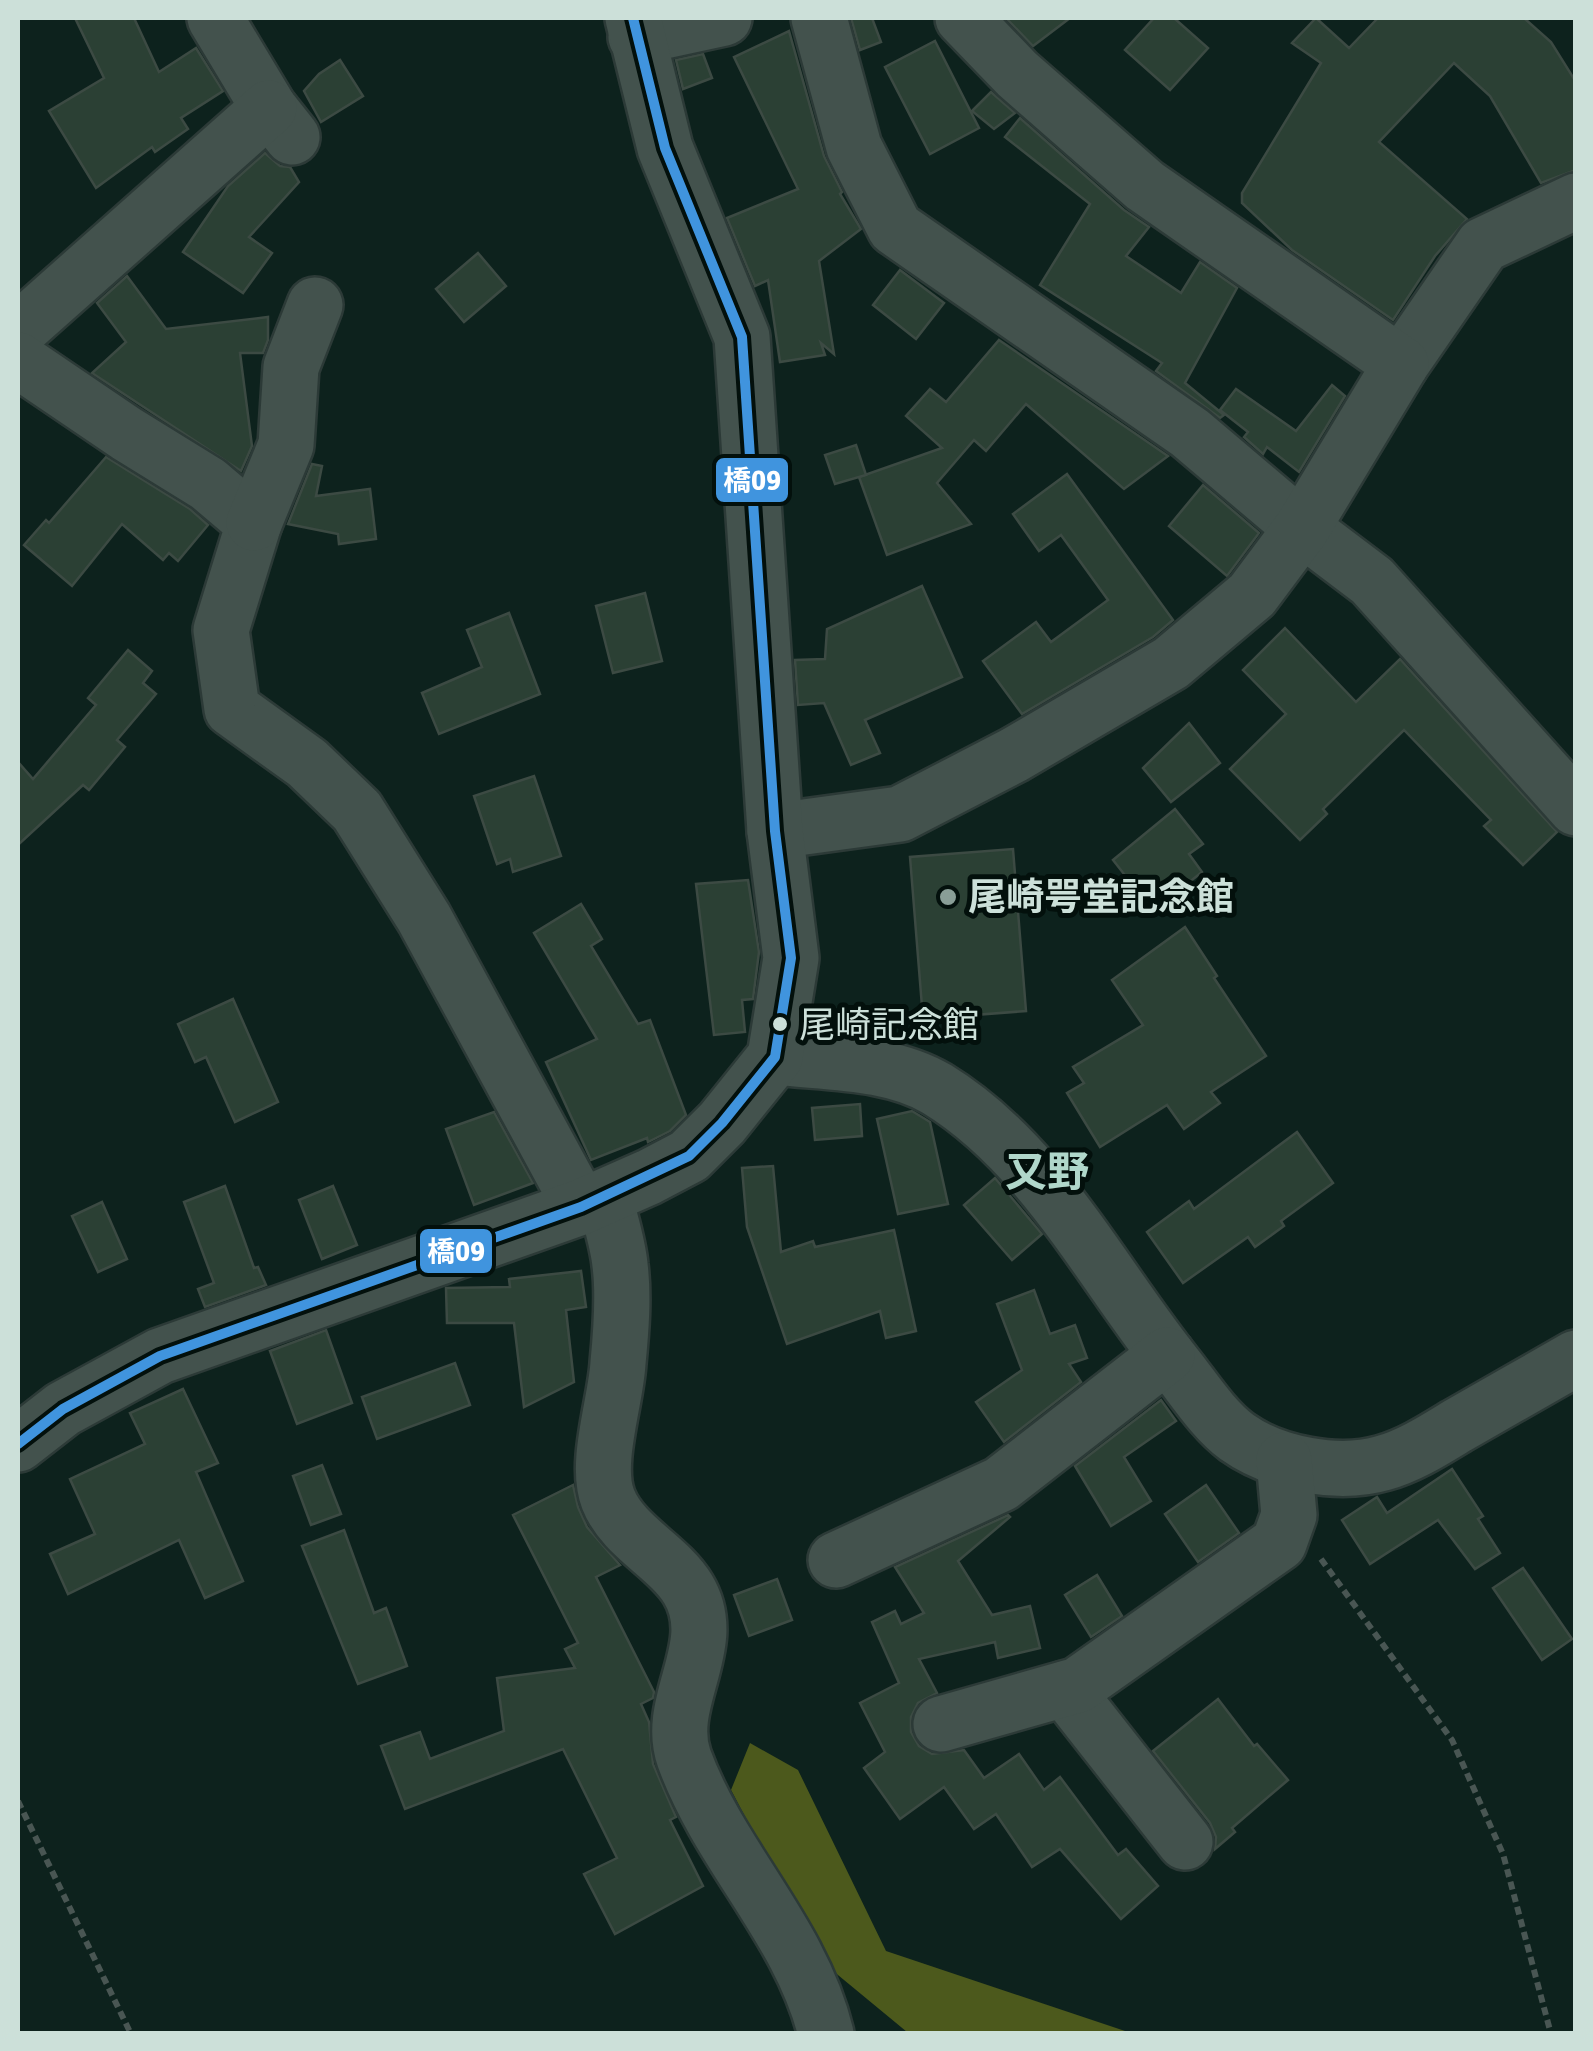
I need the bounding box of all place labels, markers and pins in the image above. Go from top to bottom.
place label: 尾崎咢堂記念館 [968,874,1234,921]
marker: 尾崎咢堂記念館 [937,886,959,908]
place label: 尾崎記念館 [799,1003,979,1048]
marker: 尾崎記念館 [770,1014,790,1034]

